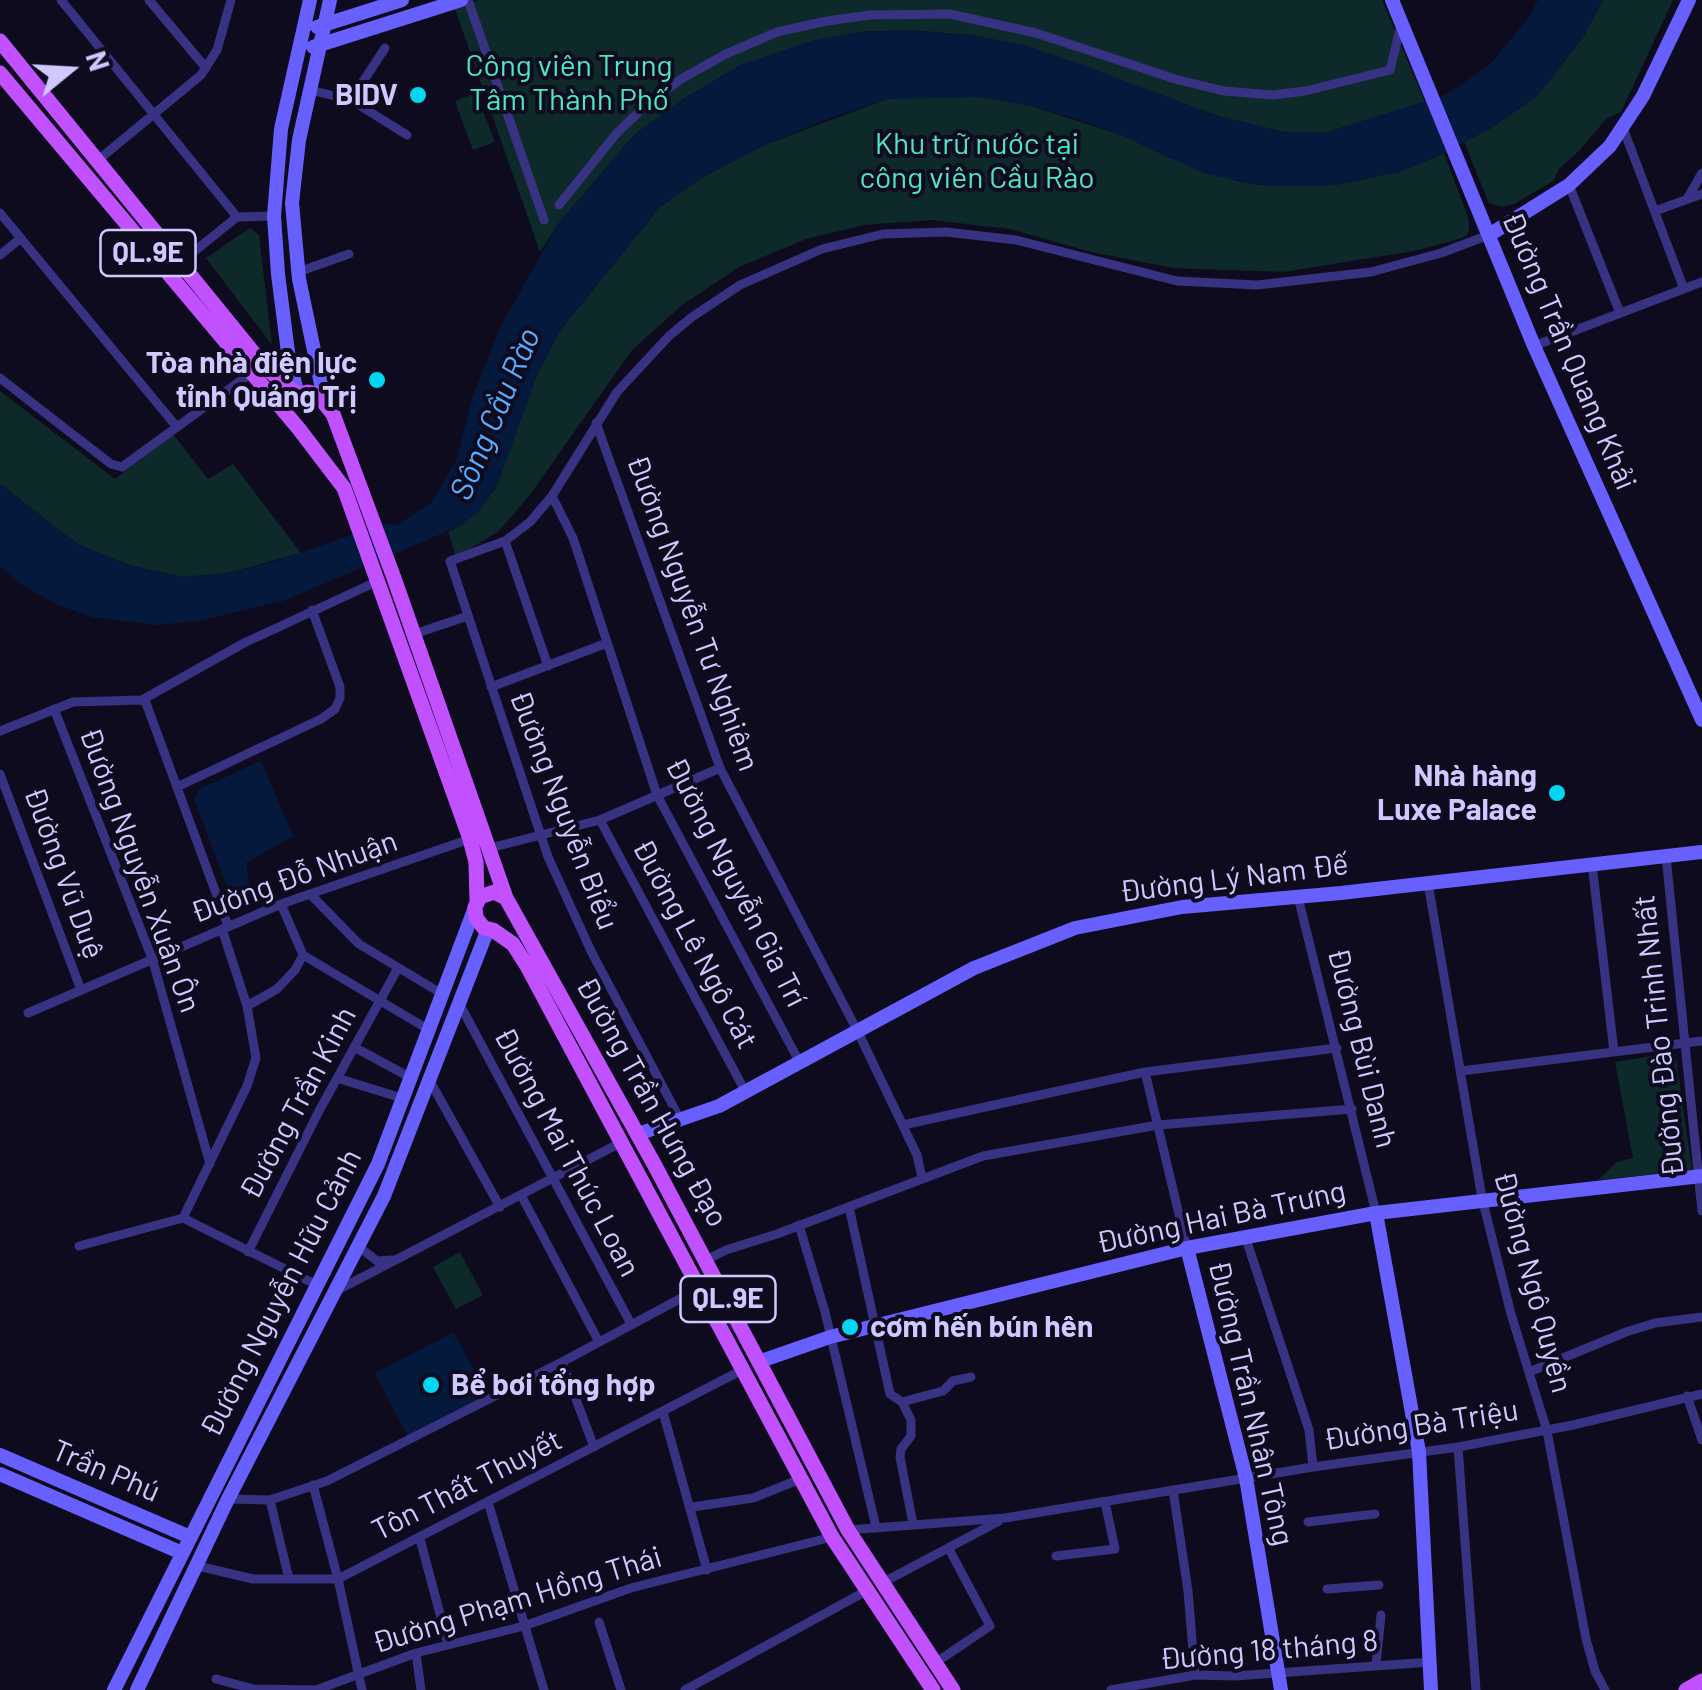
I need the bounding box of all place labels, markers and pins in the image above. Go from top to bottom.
place label: BIDV [335,77,398,113]
marker: BIDV [407,84,429,106]
place label: Tòa nhà điện lực tỉnh Quảng Trị [146,345,357,416]
marker: Tòa nhà điện lực tỉnh Quảng Trị [366,369,388,391]
place label: Nhà hàng Luxe Palace [1377,758,1537,828]
marker: Nhà hàng Luxe Palace [1546,782,1568,804]
place label: cơm hến bún hên [870,1309,1093,1345]
marker: cơm hến bún hên [839,1316,861,1338]
place label: Bể bơi tổng hợp [451,1367,656,1403]
marker: Bể bơi tổng hợp [420,1374,442,1396]

